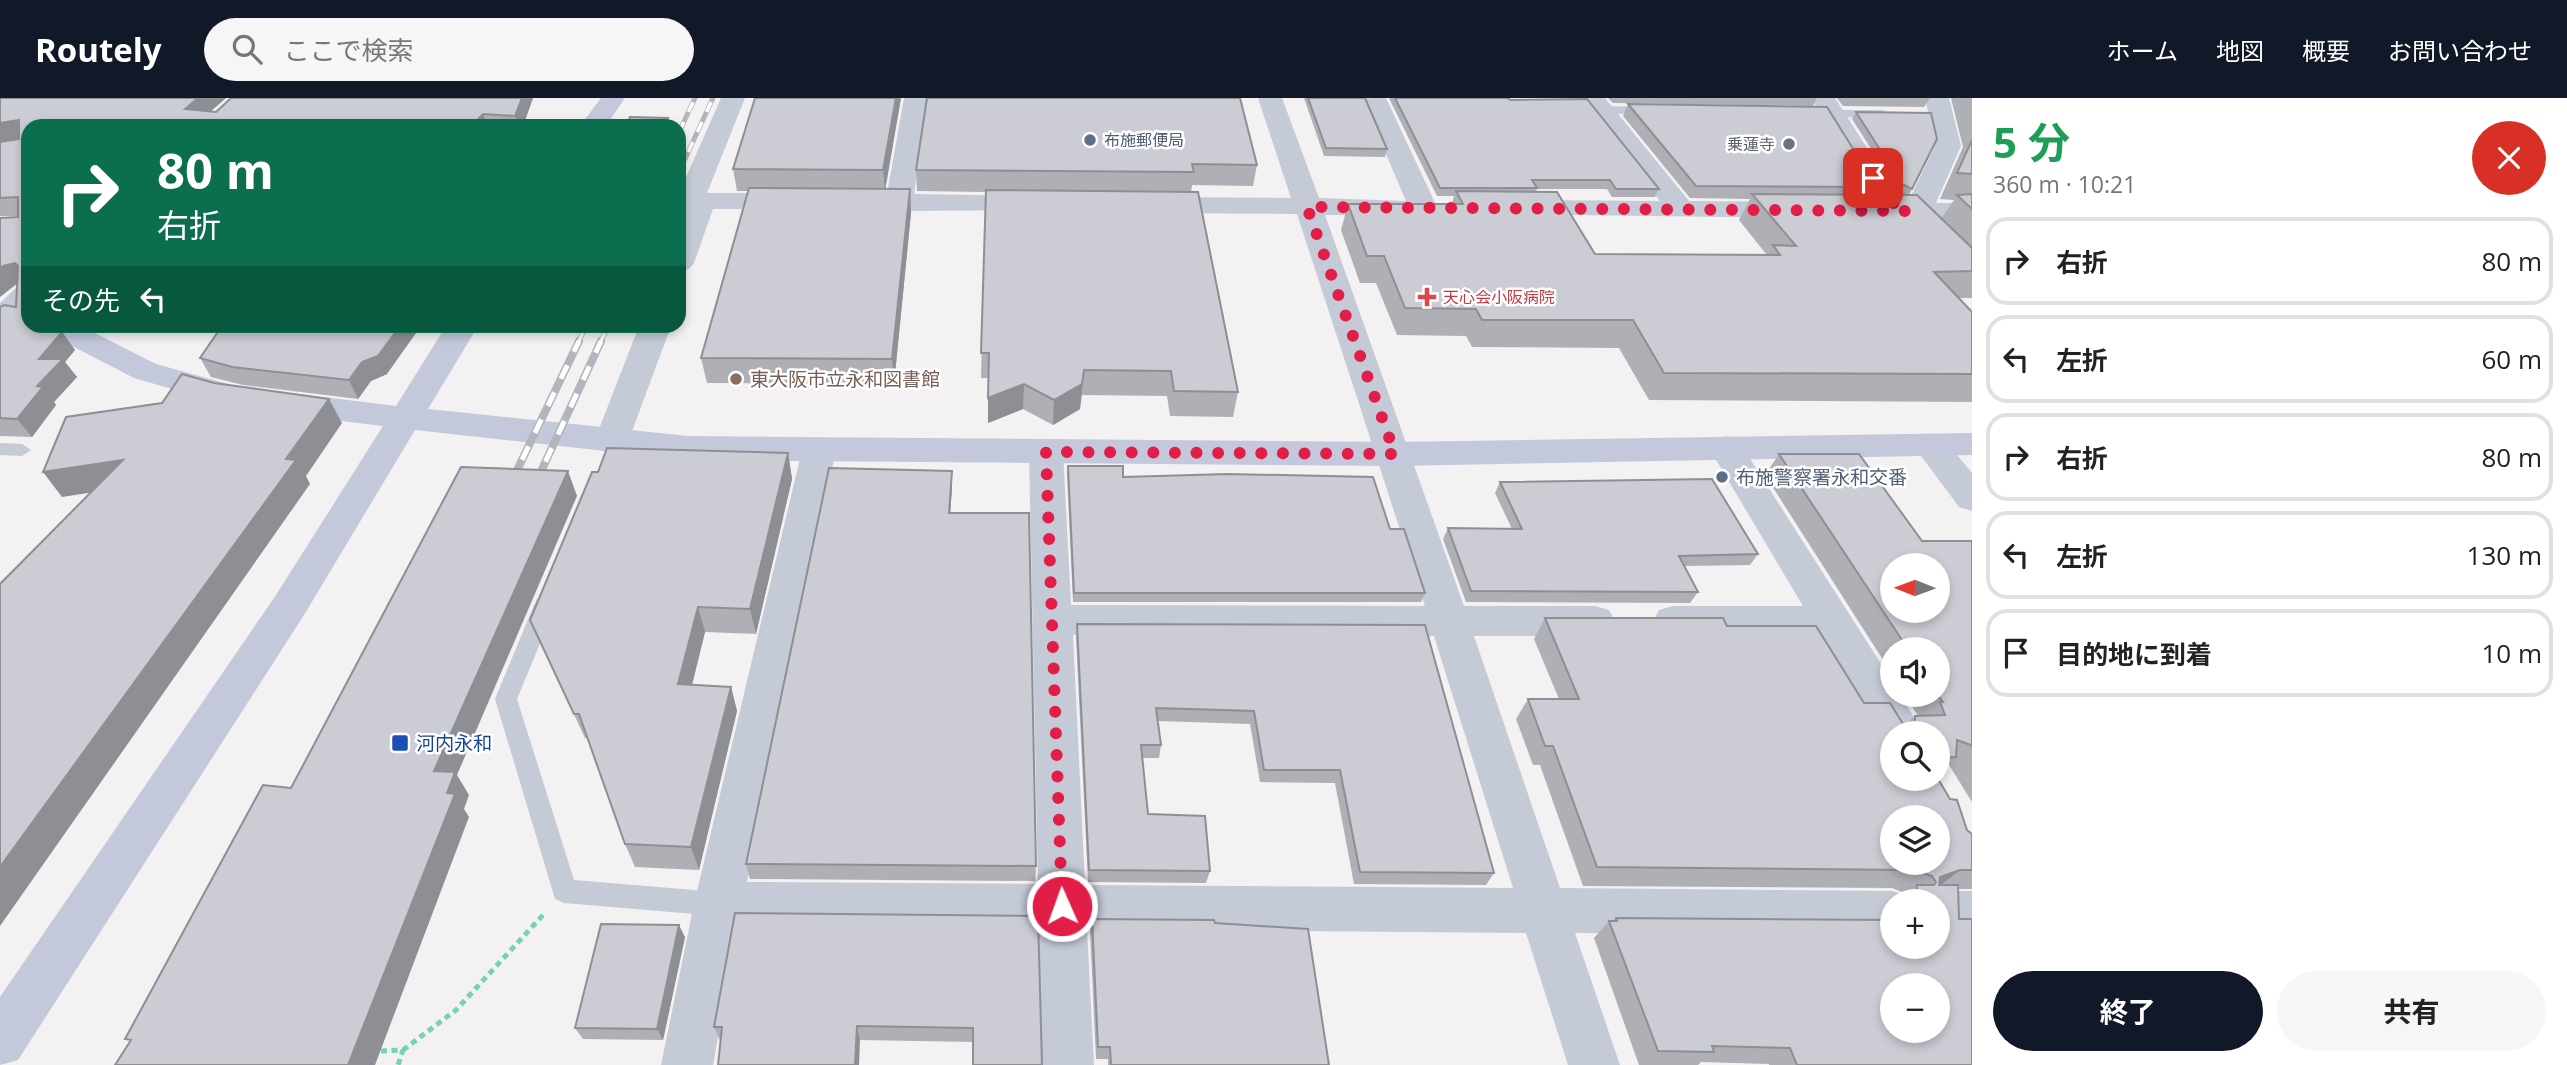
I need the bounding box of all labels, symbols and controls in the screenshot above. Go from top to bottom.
search box [204,18,694,81]
text: Routely [35,27,162,72]
icon: search [228,30,266,68]
text: ここで検索 [284,32,414,68]
text: ホーム [2107,34,2178,67]
text: 地図 [2216,34,2264,67]
text: 概要 [2302,34,2350,67]
text: お問い合わせ [2388,34,2532,67]
text: 5 分 [1993,113,2070,170]
button: close [2472,121,2546,195]
place label: 布施郵便局 [1104,129,1184,151]
marker: 布施郵便局 [1082,132,1098,148]
place label: 乗蓮寺 [1727,133,1775,155]
marker: 乗蓮寺 [1781,136,1797,152]
text: 80 m [157,137,274,203]
icon: right [42,147,133,238]
pin [1843,148,1903,208]
icon: arrive [1854,159,1892,197]
text: 360 m · 10:21 [1993,168,2136,200]
text: 右折 [157,203,221,246]
icon: right [1997,242,2035,280]
text: 80 m [2481,243,2542,279]
text: 右折 [2056,244,2108,280]
icon: left [134,280,172,318]
text: その先 [42,282,120,318]
place label: 天心会小阪病院 [1443,286,1555,308]
marker: 天心会小阪病院 [1417,287,1437,307]
icon: left [1997,340,2035,378]
text: 60 m [2481,341,2542,377]
text: 左折 [2056,342,2108,378]
place label: 東大阪市立永和図書館 [750,366,940,392]
marker: 東大阪市立永和図書館 [728,371,744,387]
icon: right [1997,438,2035,476]
text: 80 m [2481,439,2542,475]
text: 右折 [2056,440,2108,476]
place label: 布施警察署永和交番 [1736,464,1907,490]
marker: 布施警察署永和交番 [1714,469,1730,485]
icon: left [1997,536,2035,574]
text: 130 m [2467,537,2542,573]
text: 左折 [2056,538,2108,574]
north arrow [1880,553,1950,623]
map controls [1880,553,1950,1043]
icon: arrive [1997,634,2035,672]
text: 10 m [2481,635,2542,671]
text: 目的地に到着 [2056,636,2212,672]
button: sound [1880,637,1950,707]
button: search [1880,721,1950,791]
place label: 河内永和 [416,730,492,756]
marker: 河内永和 [390,733,410,753]
button: layers [1880,805,1950,875]
position arrow [1025,869,1099,943]
button: + [1880,889,1950,959]
button: 終了 [1993,971,2263,1051]
button: 共有 [2277,971,2546,1051]
button: − [1880,973,1950,1043]

